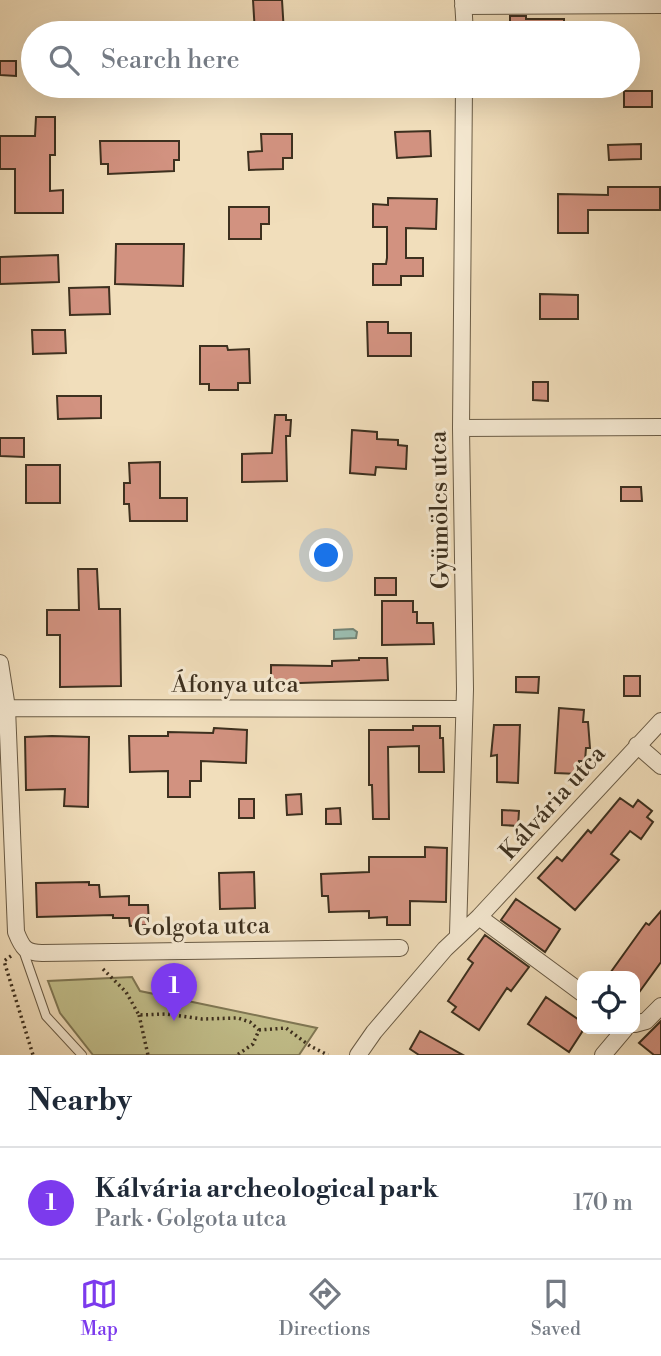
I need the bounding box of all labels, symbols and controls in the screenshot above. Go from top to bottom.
search box [21,21,640,98]
icon: search [45,41,83,79]
text: Search here [101,44,240,76]
street label: Gyümölcs utca [424,430,456,589]
your location [309,538,343,572]
street label: Áfonya utca [170,669,299,700]
street label: Kálvária utca [494,739,613,867]
street label: Golgota utca [134,911,271,943]
pin: 1 [151,963,197,1021]
map controls [577,971,640,1034]
button: locate [577,971,640,1034]
text: Nearby [28,1082,132,1120]
text: Kálvária archeological park [95,1173,438,1205]
text: 1 [45,1189,57,1217]
text: 170 m [573,1189,633,1217]
text: Park · Golgota utca [95,1205,287,1233]
tab: Map [80,1275,118,1341]
tab: Directions [279,1275,370,1341]
tab: Saved [531,1275,581,1341]

